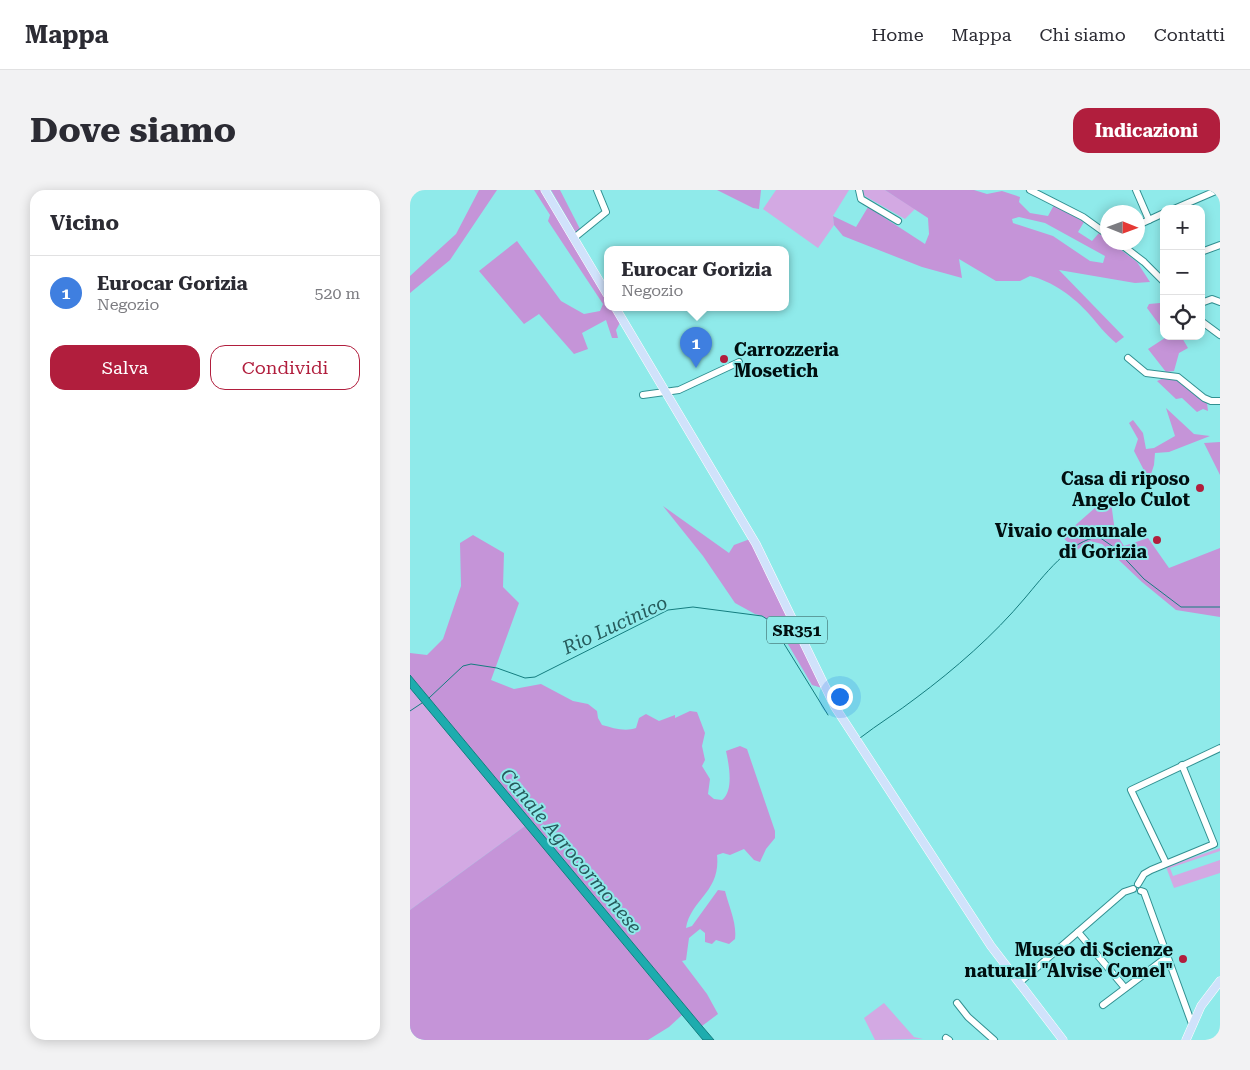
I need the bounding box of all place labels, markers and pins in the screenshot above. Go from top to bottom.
pin: 1 [680,327,712,368]
place label: Carrozzeria Mosetich [734,339,839,381]
marker: Carrozzeria Mosetich [718,353,730,365]
place label: Casa di riposo Angelo Culot [1061,468,1190,510]
marker: Casa di riposo Angelo Culot [1194,482,1206,494]
place label: Vivaio comunale di Gorizia [995,520,1147,562]
marker: Vivaio comunale di Gorizia [1151,534,1163,546]
place label: Museo di Scienze naturali "Alvise Comel" [965,939,1173,981]
marker: Museo di Scienze naturali "Alvise Comel" [1177,953,1189,965]

